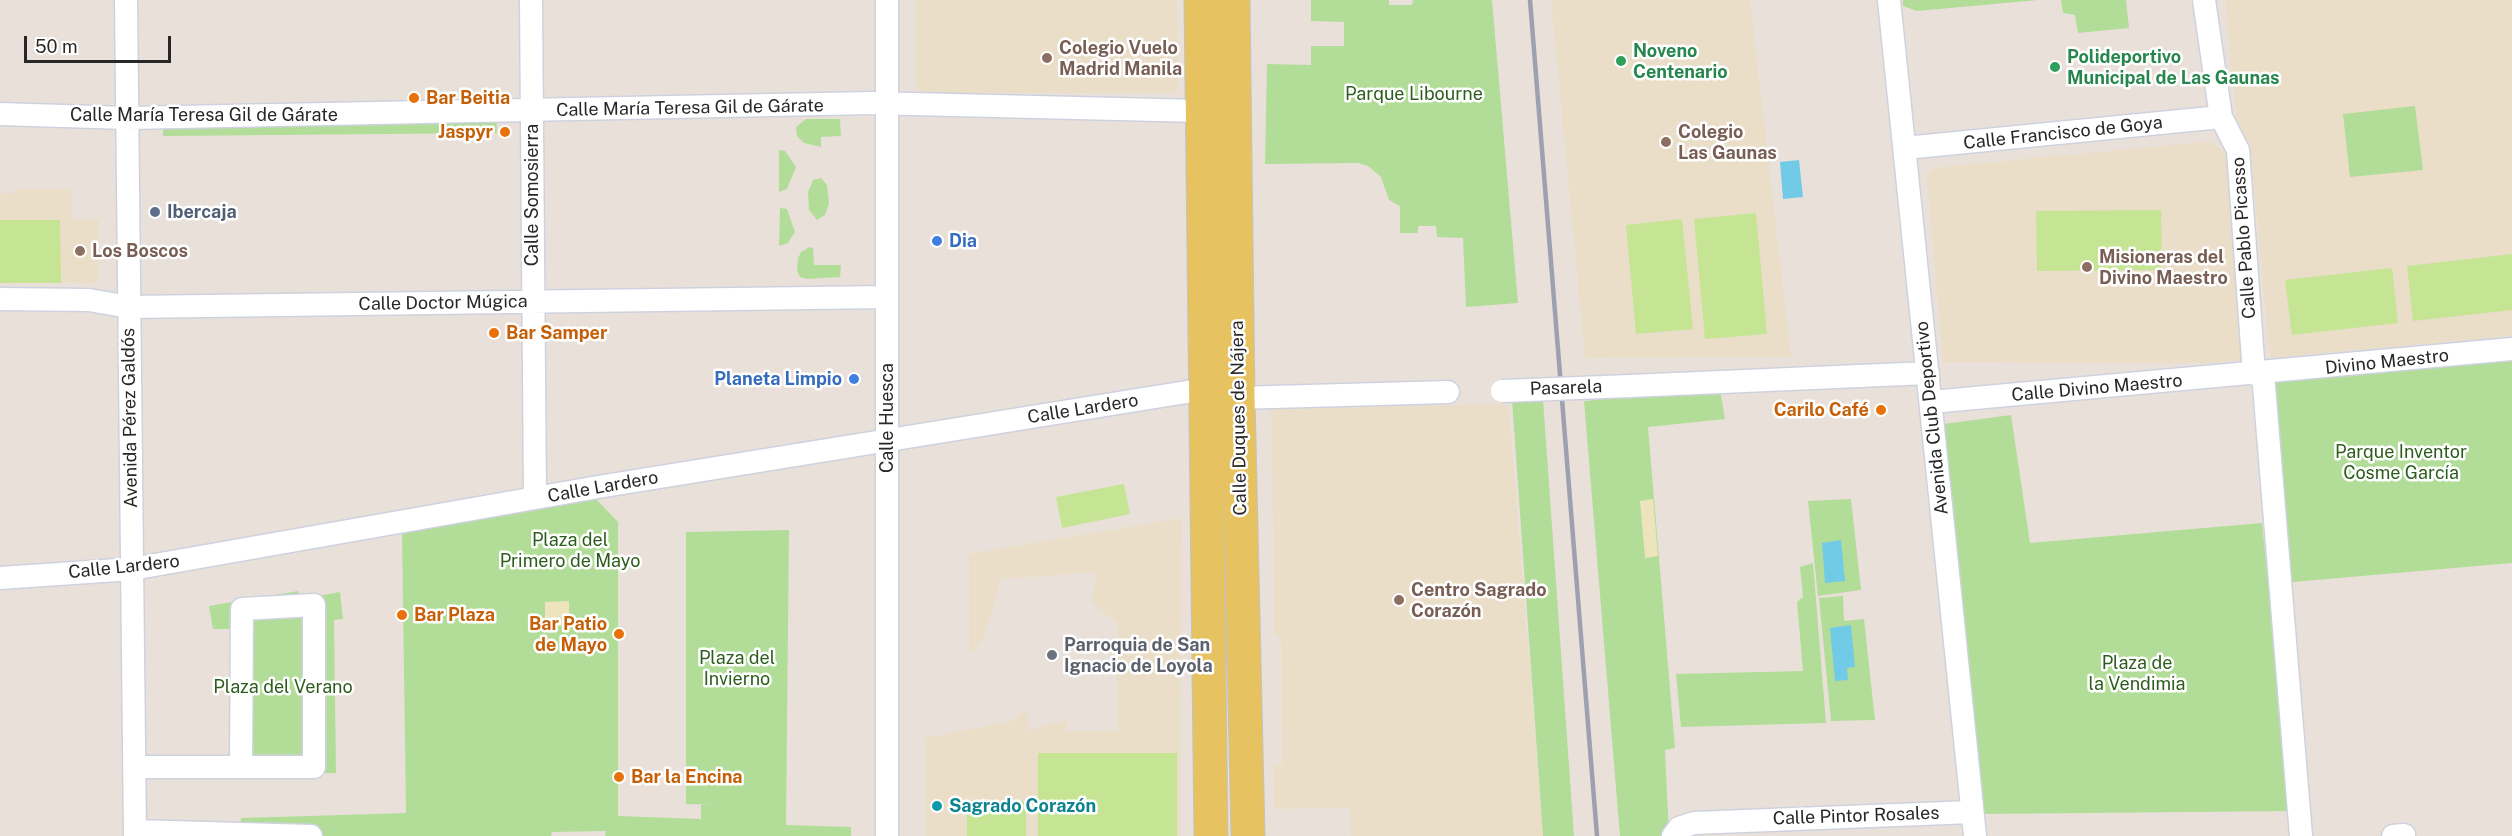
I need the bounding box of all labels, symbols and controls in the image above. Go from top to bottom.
scale bar [27,24,174,62]
text: 50 m [35,36,78,57]
place label: Colegio Vuelo Madrid Manila [1059,37,1182,80]
place label: Noveno Centenario [1633,40,1728,82]
place label: Polideportivo Municipal de Las Gaunas [2067,46,2280,88]
marker: Colegio Vuelo Madrid Manila [1040,51,1054,65]
marker: Noveno Centenario [1614,54,1628,68]
marker: Polideportivo Municipal de Las Gaunas [2048,60,2062,74]
park label: Parque Libourne [1345,83,1483,105]
place label: Bar Beitia [426,87,510,109]
marker: Bar Beitia [407,91,421,105]
street label: Calle María Teresa Gil de Gárate [556,95,824,121]
street label: Calle María Teresa Gil de Gárate [70,104,338,126]
street label: Calle Francisco de Goya [1962,112,2164,154]
place label: Jaspyr [438,121,493,143]
place label: Colegio Las Gaunas [1678,121,1777,164]
street label: Calle Somosierra [521,124,543,266]
marker: Jaspyr [498,125,512,139]
marker: Colegio Las Gaunas [1659,135,1673,149]
street label: Calle Pablo Picasso [2228,156,2260,320]
place label: Ibercaja [167,201,237,223]
marker: Ibercaja [148,205,162,219]
place label: Dia [949,230,977,252]
marker: Dia [930,234,944,248]
place label: Los Boscos [92,240,188,262]
marker: Los Boscos [73,244,87,258]
place label: Misioneras del Divino Maestro [2099,246,2228,288]
marker: Misioneras del Divino Maestro [2080,260,2094,274]
street label: Calle Doctor Múgica [358,291,528,315]
street label: Calle Duques de Nájera [1226,320,1252,516]
street label: Avenida Club Deportivo [1911,320,1953,516]
place label: Bar Samper [506,322,607,344]
marker: Bar Samper [487,326,501,340]
street label: Avenida Pérez Galdós [118,328,142,508]
street label: Divino Maestro [2324,345,2450,379]
street label: Calle Huesca [876,363,898,473]
place label: Planeta Limpio [714,368,842,390]
street label: Calle Divino Maestro [2011,370,2183,406]
marker: Planeta Limpio [847,372,861,386]
street label: Pasarela [1529,376,1603,400]
street label: Calle Lardero [1026,390,1140,428]
place label: Carilo Café [1774,399,1869,421]
marker: Carilo Café [1874,403,1888,417]
park label: Parque Inventor Cosme García [2335,441,2467,484]
street label: Calle Lardero [546,467,660,507]
park label: Plaza del Primero de Mayo [500,529,640,572]
street label: Calle Lardero [67,550,181,584]
place label: Centro Sagrado Corazón [1411,579,1547,622]
marker: Centro Sagrado Corazón [1392,593,1406,607]
place label: Bar Plaza [414,604,495,626]
marker: Bar Plaza [395,608,409,622]
place label: Bar Patio de Mayo [529,613,607,656]
marker: Bar Patio de Mayo [612,627,626,641]
place label: Parroquia de San Ignacio de Loyola [1064,634,1213,676]
park label: Plaza del Invierno [699,647,775,690]
marker: Parroquia de San Ignacio de Loyola [1045,648,1059,662]
park label: Plaza de la Vendimia [2089,652,2185,694]
park label: Plaza del Verano [213,676,353,698]
place label: Bar la Encina [631,766,743,788]
marker: Bar la Encina [612,770,626,784]
place label: Sagrado Corazón [949,795,1096,817]
marker: Sagrado Corazón [930,799,944,813]
street label: Calle Pintor Rosales [1772,802,1940,830]

